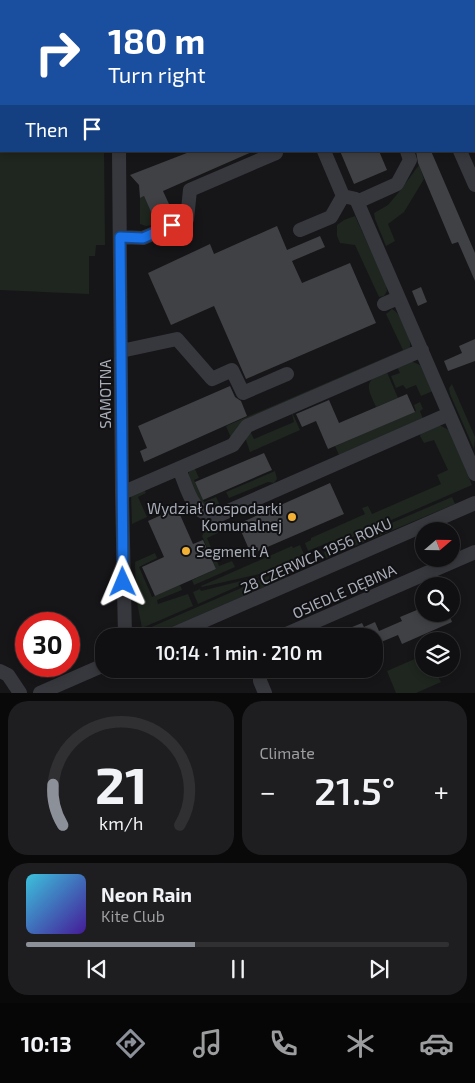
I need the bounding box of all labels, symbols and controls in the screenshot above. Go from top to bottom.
text: 180 m [108,19,205,61]
icon: right [25,20,90,85]
text: Turn right [108,61,206,87]
icon: arrive [78,115,106,143]
text: Then [25,118,68,141]
pin [151,204,193,246]
icon: arrive [158,211,186,239]
street label: SAMOTNA [96,359,114,429]
place label: Wydział Gospodarki Komunalnej [147,499,282,535]
marker: Wydział Gospodarki Komunalnej [286,511,298,523]
street label: 28 CZERWCA 1956 ROKU [238,514,394,596]
north arrow [415,522,460,568]
map controls [415,522,460,677]
place label: Segment A [196,542,269,560]
marker: Segment A [180,545,192,557]
position arrow [96,555,148,607]
street label: OSIEDLE DĘBINA [289,560,399,622]
button: search [415,577,460,622]
speed limit sign: 30 [15,612,80,677]
button: layers [415,632,460,677]
text: 10:14 · 1 min · 210 m [156,641,322,664]
text: Climate [260,743,315,762]
text: 21 [94,752,147,814]
text: 21.5° [314,767,395,813]
text: − [260,774,276,808]
text: + [434,774,449,808]
text: km/h [99,812,143,834]
text: Neon Rain [101,883,192,906]
text: Kite Club [101,906,165,925]
icon: previous [83,955,111,983]
icon: pause [224,955,252,983]
icon: next [365,955,393,983]
icon: directions [113,1026,148,1061]
icon: music [190,1026,225,1061]
icon: phone [266,1026,301,1061]
icon: climate [343,1026,378,1061]
icon: car [419,1026,454,1061]
text: 10:13 [21,1030,72,1056]

